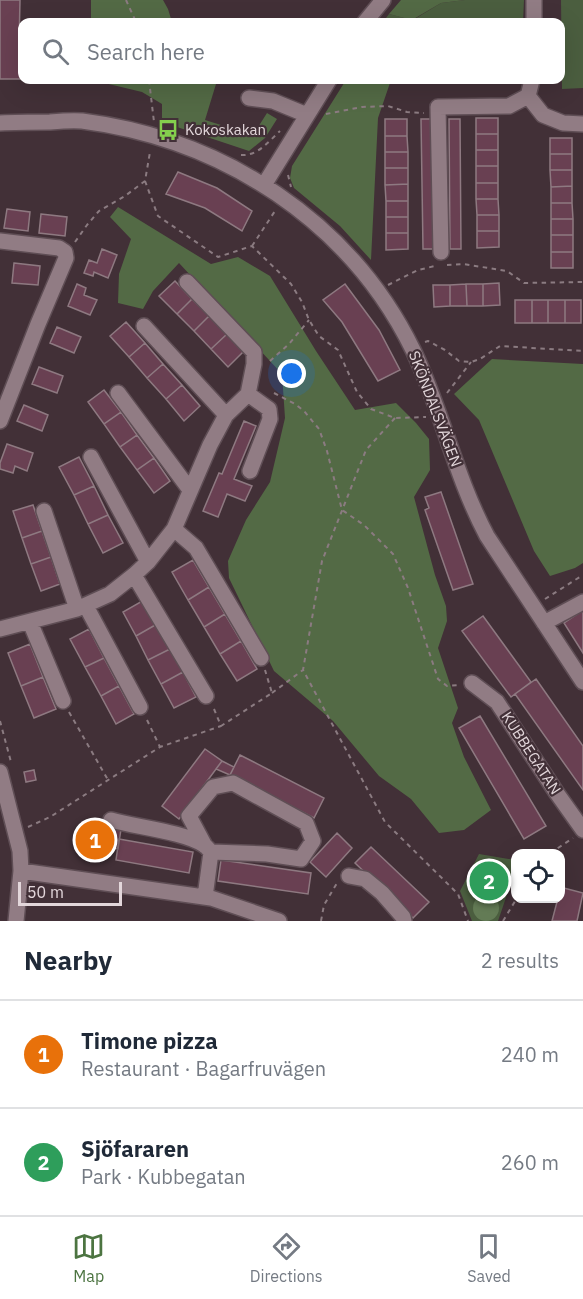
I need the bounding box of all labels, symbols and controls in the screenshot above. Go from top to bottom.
search box [18,18,565,84]
icon: search [39,35,72,68]
text: Search here [87,37,205,66]
bus stop icon: Kokoskakan [156,118,180,142]
place label: Kokoskakan [185,120,266,139]
street label: SKÖNDALSVÄGEN [405,348,466,469]
your location [277,359,306,388]
street label: KUBBEGATAN [498,708,565,798]
pin: 1 [76,818,115,862]
map controls [511,849,565,903]
button: locate [511,849,565,903]
pin: 2 [470,858,508,904]
scale bar [18,879,122,906]
text: 50 m [27,882,64,902]
text: Nearby [24,943,112,977]
text: 2 results [481,947,559,974]
text: Timone pizza [81,1026,218,1055]
text: 1 [38,1041,50,1068]
text: 240 m [501,1041,559,1068]
text: Restaurant · Bagarfruvägen [81,1055,326,1082]
text: Sjöfararen [81,1134,189,1163]
text: 2 [38,1149,50,1176]
text: 260 m [501,1149,559,1176]
text: Park · Kubbegatan [81,1163,246,1190]
tab: Map [72,1230,105,1286]
tab: Directions [250,1230,323,1286]
tab: Saved [467,1230,511,1286]

